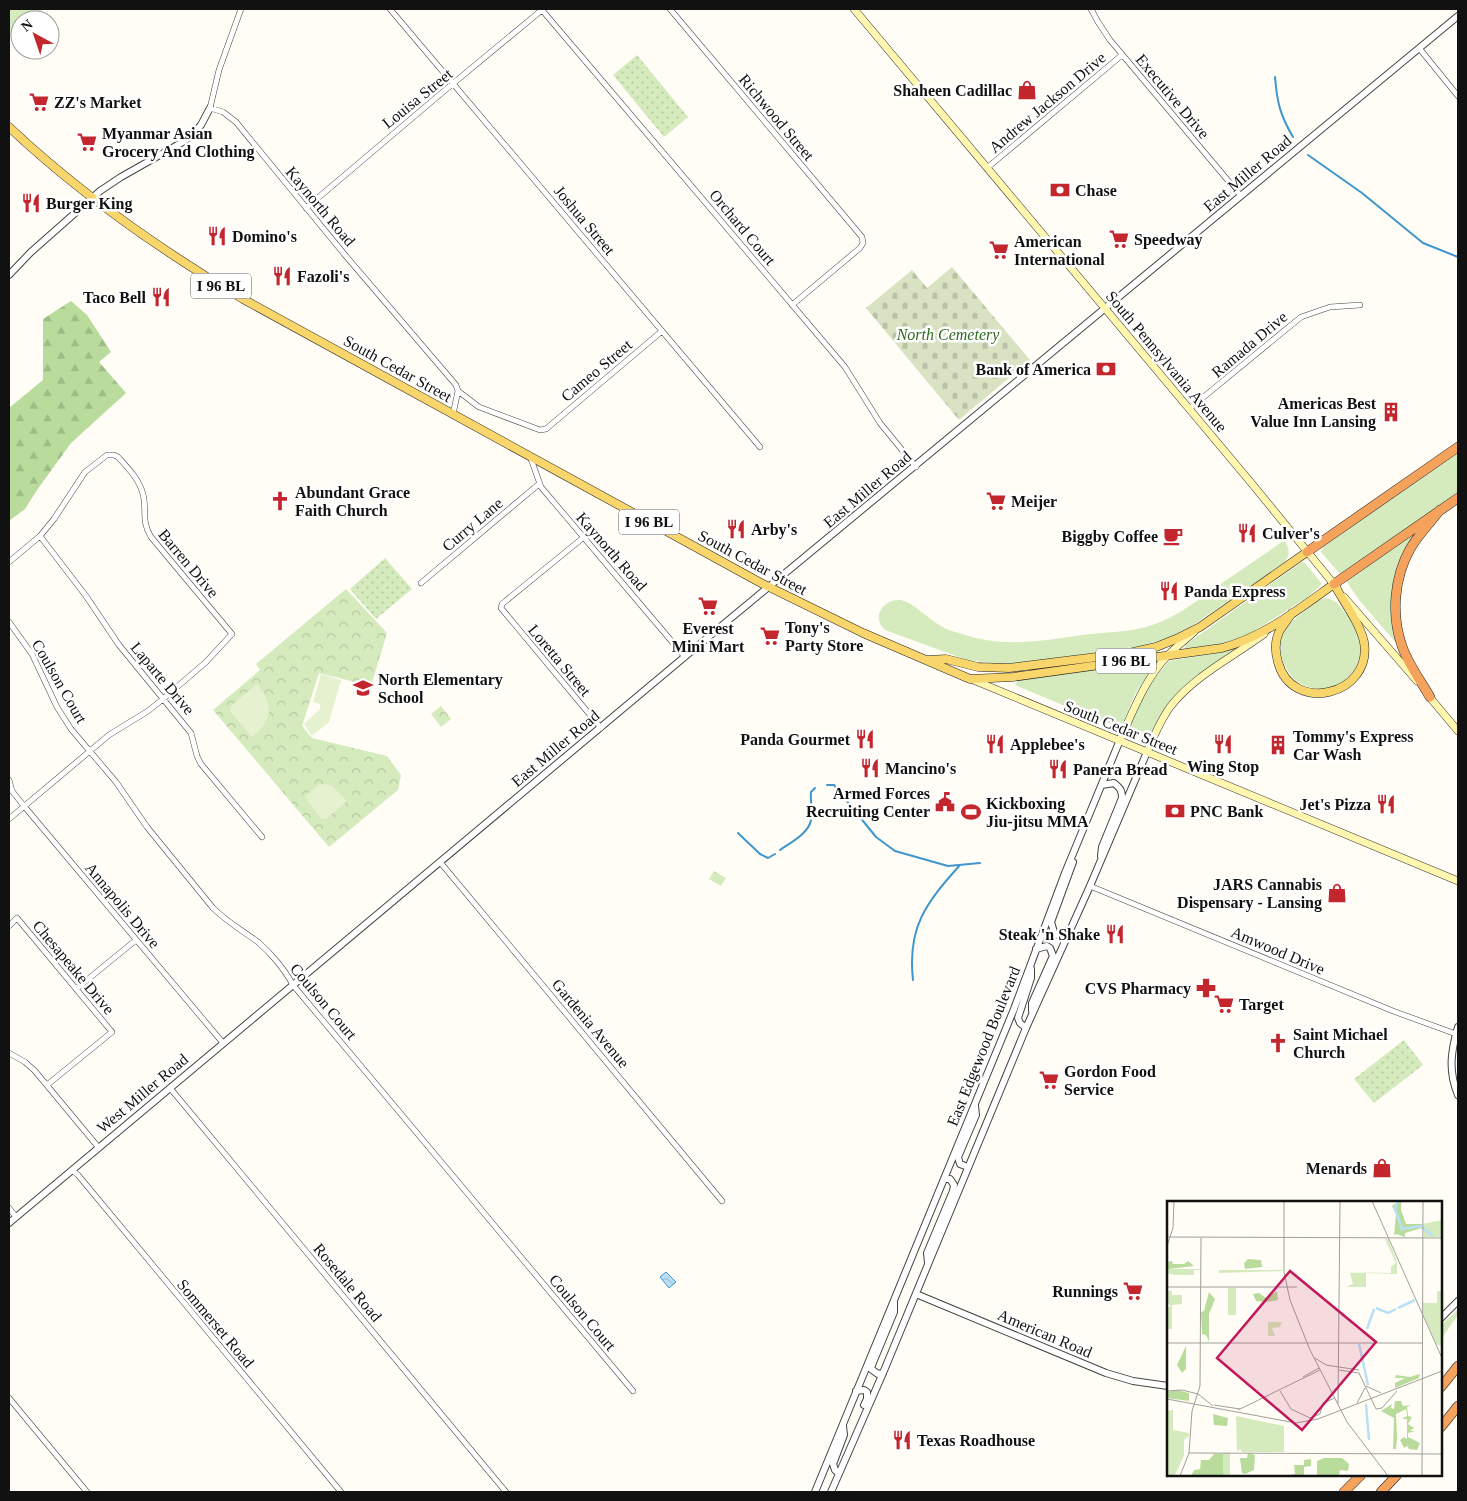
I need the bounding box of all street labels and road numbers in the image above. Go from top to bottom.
street label: Andrew Jackson Drive [986,49,1109,156]
street label: Executive Drive [1133,51,1213,142]
street label: Louisa Street [379,65,456,132]
street label: Richwood Street [736,71,818,164]
street label: East Miller Road [1200,132,1295,215]
street label: Kaynorth Road [282,163,359,250]
street label: Joshua Street [551,182,619,259]
street label: Orchard Court [706,186,779,269]
road number: I 96 BL [191,274,251,298]
street label: South Pennsylvania Avenue [1102,288,1230,436]
street label: Ramada Drive [1208,308,1290,381]
street label: South Cedar Street [341,332,455,405]
street label: Cameo Street [558,336,635,405]
street label: East Miller Road [820,448,915,531]
street label: Curry Lane [439,494,507,555]
street label: Kaynorth Road [572,509,650,595]
road number: I 96 BL [619,510,679,534]
street label: Barren Drive [155,526,222,601]
street label: South Cedar Street [695,527,811,599]
street label: Loretta Street [525,621,595,700]
street label: Coulson Court [29,636,91,727]
street label: Laparte Drive [127,639,198,719]
road number: I 96 BL [1096,648,1156,674]
street label: South Cedar Street [1062,697,1181,758]
street label: East Miller Road [508,707,603,790]
street label: Annapolis Drive [81,859,163,952]
street label: Chesapeake Drive [29,917,118,1018]
street label: Amwood Drive [1228,923,1327,978]
street label: Coulson Court [287,960,361,1043]
street label: East Edgewood Boulevard [944,964,1024,1129]
street label: Gardenia Avenue [549,976,633,1071]
street label: West Miller Road [93,1050,191,1136]
street label: Rosedale Road [310,1240,385,1325]
street label: Coulson Court [546,1271,620,1354]
street label: Sommerset Road [174,1276,257,1371]
street label: American Road [995,1306,1095,1361]

